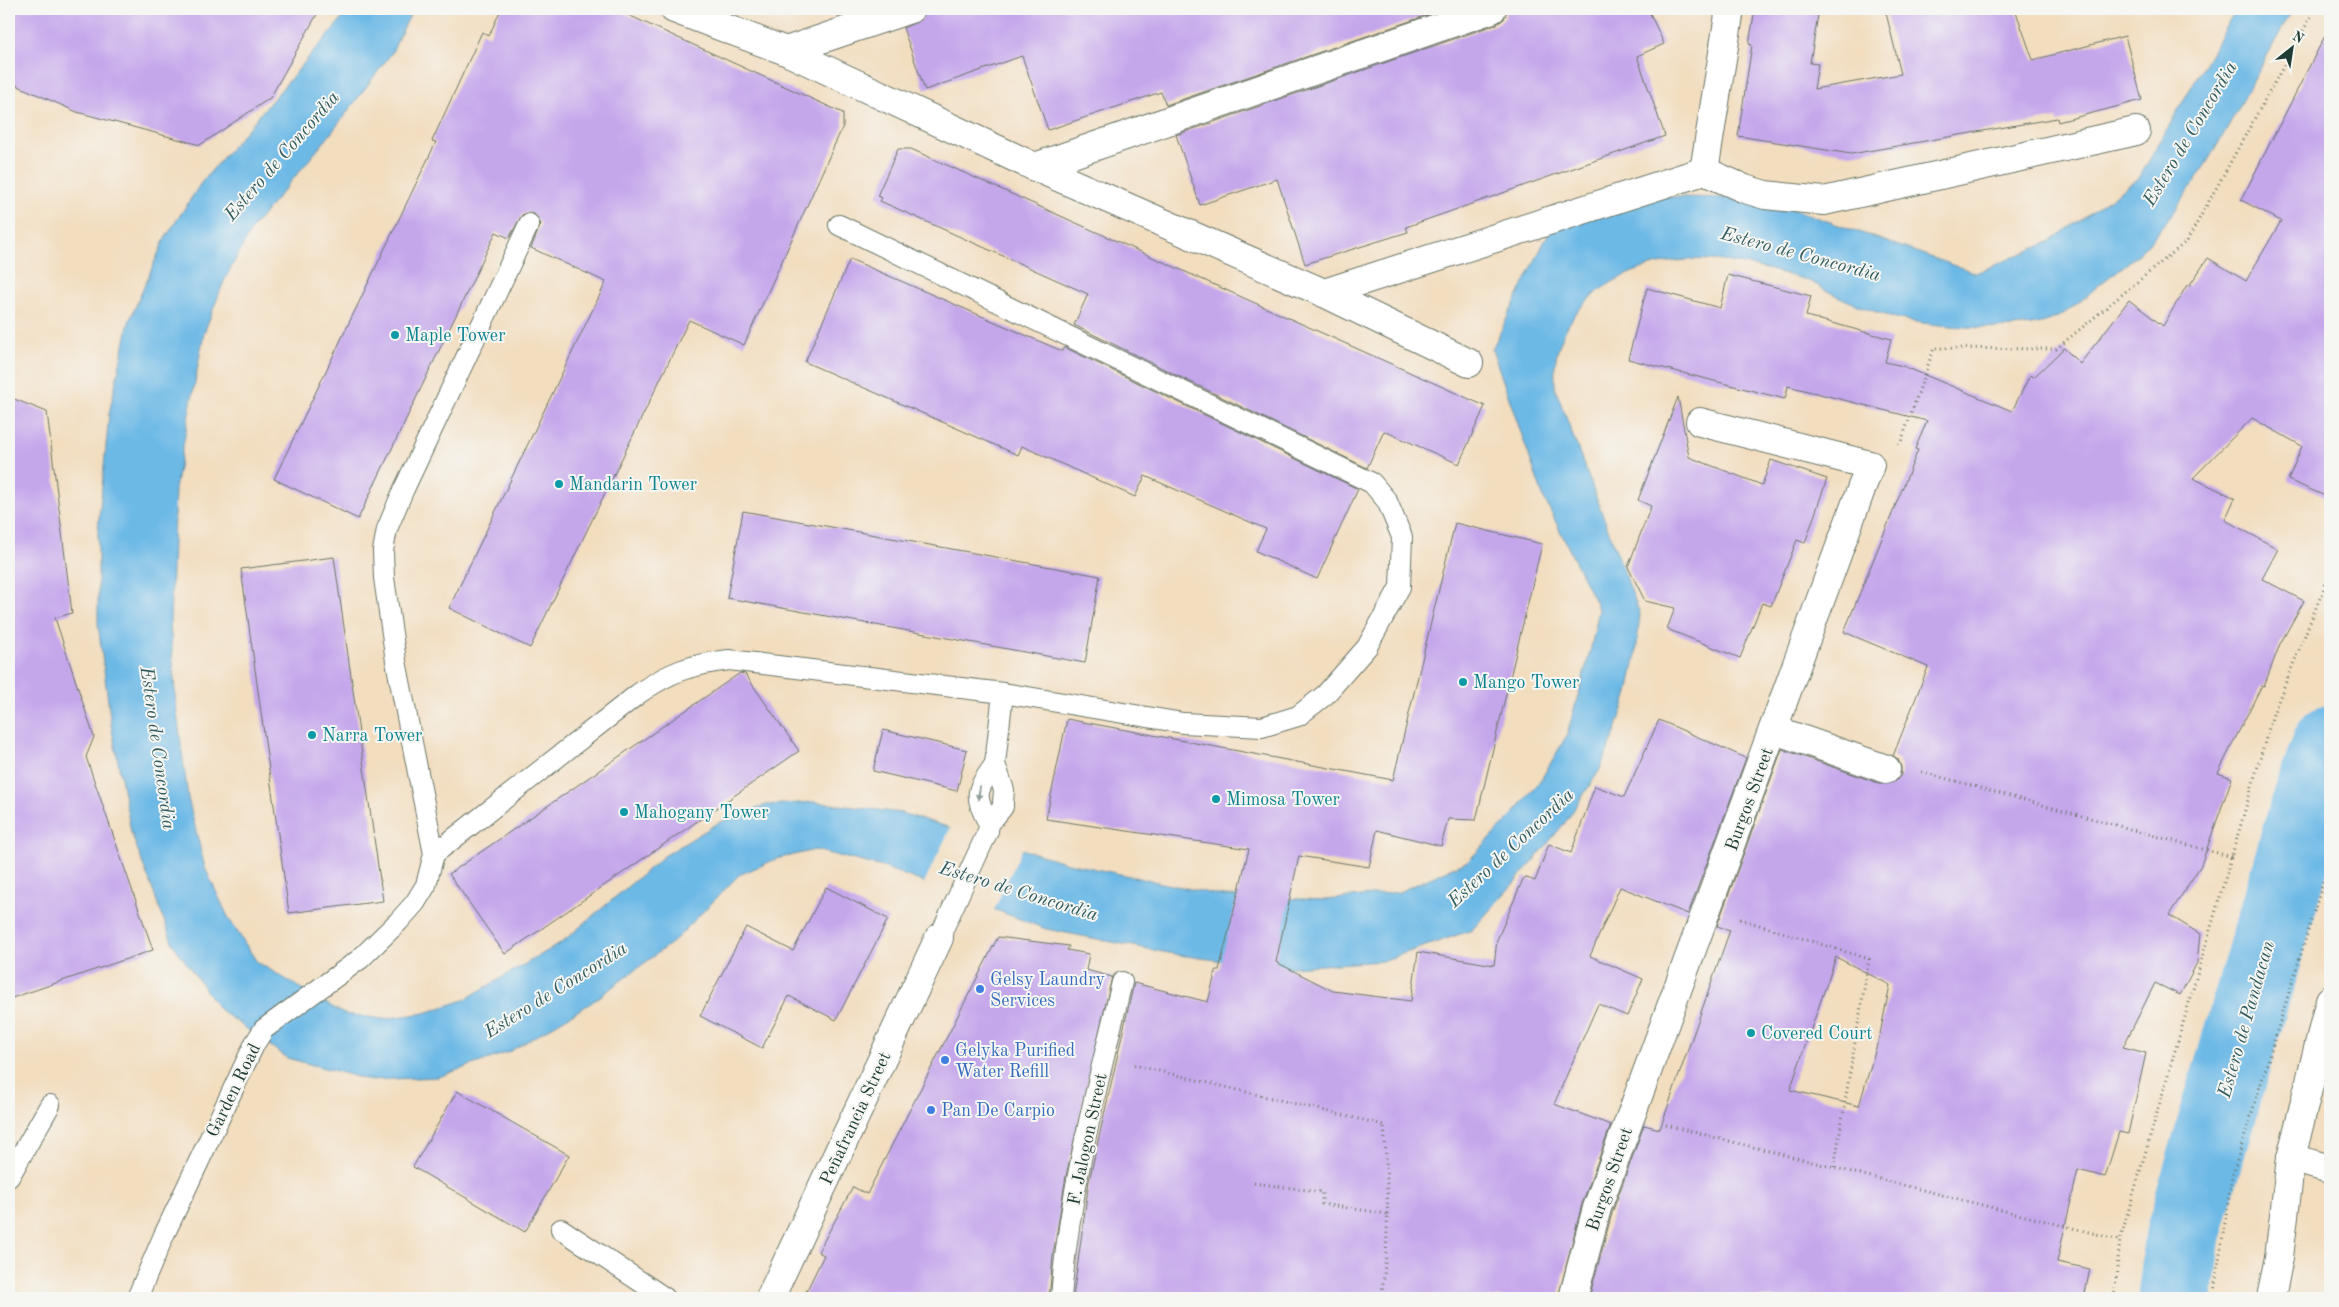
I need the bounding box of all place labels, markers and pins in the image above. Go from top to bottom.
place label: Maple Tower [405,327,506,345]
marker: Maple Tower [389,329,401,341]
place label: Mandarin Tower [569,476,698,494]
marker: Mandarin Tower [553,478,565,490]
place label: Mango Tower [1473,674,1580,692]
marker: Mango Tower [1457,676,1469,688]
place label: Narra Tower [322,727,423,745]
marker: Narra Tower [306,729,318,741]
place label: Mimosa Tower [1226,791,1341,809]
marker: Mimosa Tower [1210,793,1222,805]
place label: Mahogany Tower [634,804,769,822]
marker: Mahogany Tower [618,806,630,818]
place label: Gelsy Laundry Services [990,971,1106,1010]
marker: Gelsy Laundry Services [974,983,986,995]
place label: Covered Court [1761,1025,1873,1043]
marker: Covered Court [1745,1027,1757,1039]
place label: Gelyka Purified Water Refill [955,1042,1075,1081]
marker: Gelyka Purified Water Refill [939,1054,951,1066]
place label: Pan De Carpio [941,1102,1055,1120]
marker: Pan De Carpio [925,1104,937,1116]

